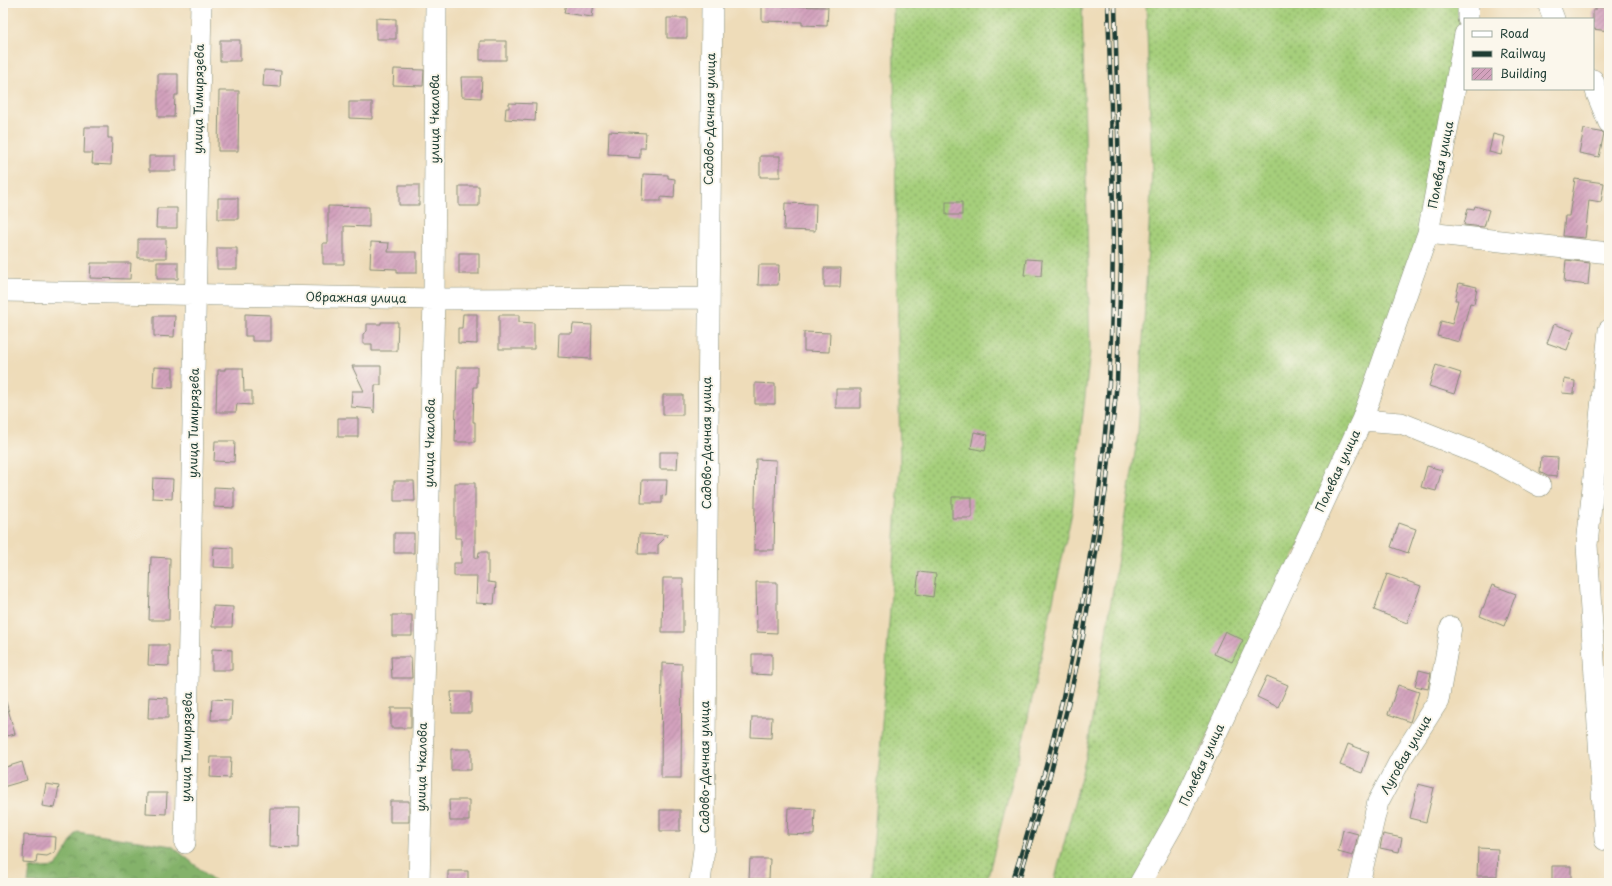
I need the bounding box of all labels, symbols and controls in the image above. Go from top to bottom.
legend [1464,18,1594,90]
text: Road [1500,24,1529,42]
street label: улица Тимирязева [188,43,208,154]
text: Railway [1500,44,1546,62]
street label: Садово-Дачная улица [699,52,719,185]
text: Building [1500,64,1547,82]
street label: улица Чкалова [425,74,443,164]
street label: Полевая улица [1423,119,1457,210]
street label: Овражная улица [305,287,407,307]
street label: улица Тимирязева [183,367,203,478]
street label: Садово-Дачная улица [697,376,715,509]
street label: улица Чкалова [419,398,439,488]
street label: Полевая улица [1310,426,1364,515]
street label: улица Тимирязева [176,691,196,802]
street label: Садово-Дачная улица [695,700,713,833]
street label: Луговая улица [1375,711,1435,797]
street label: Полевая улица [1174,720,1228,809]
street label: улица Чкалова [411,722,431,812]

